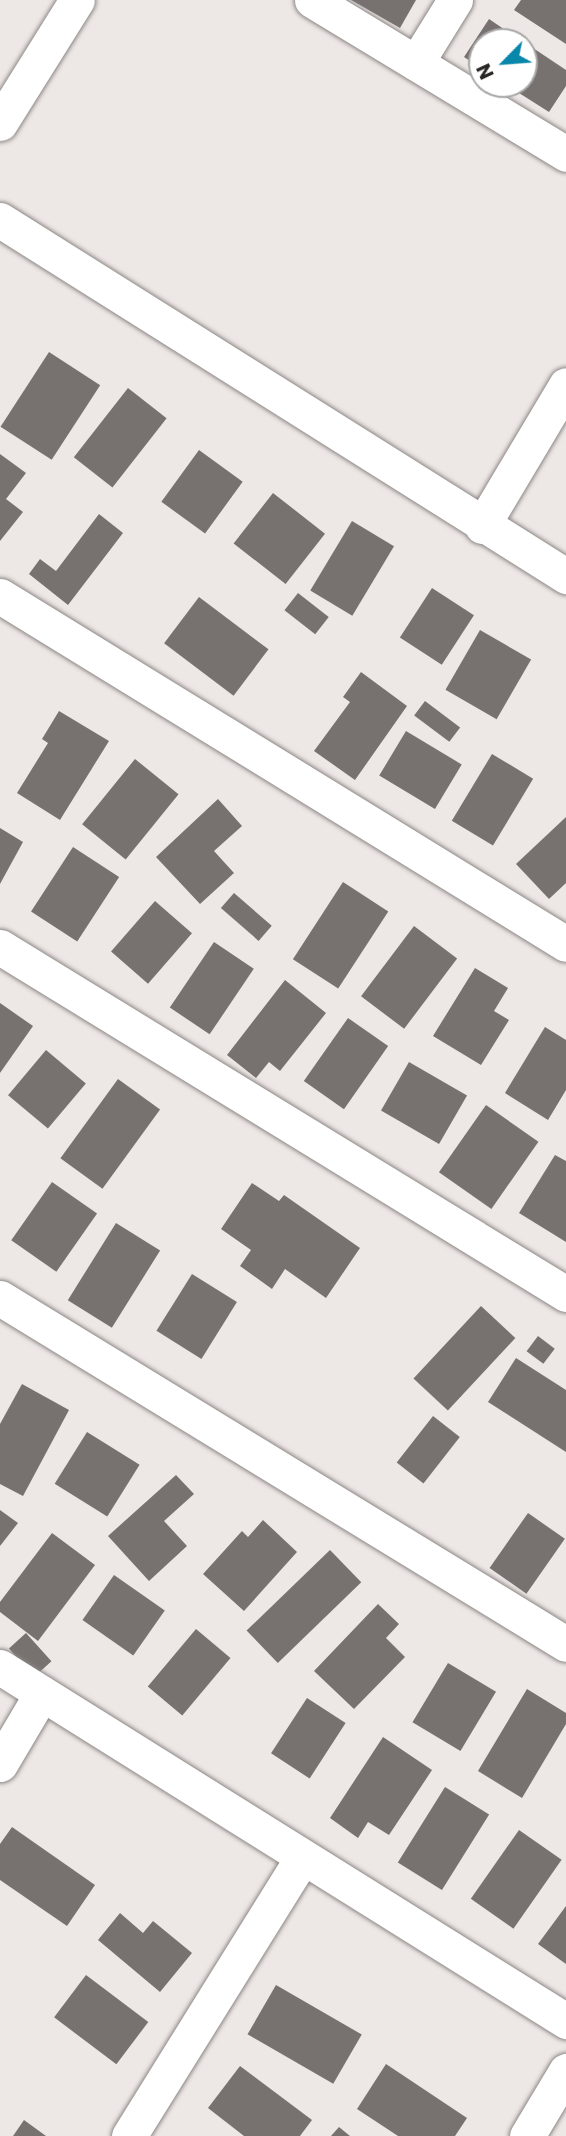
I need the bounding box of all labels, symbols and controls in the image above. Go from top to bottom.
north arrow [468,28,538,98]
text: N [470,59,501,83]

